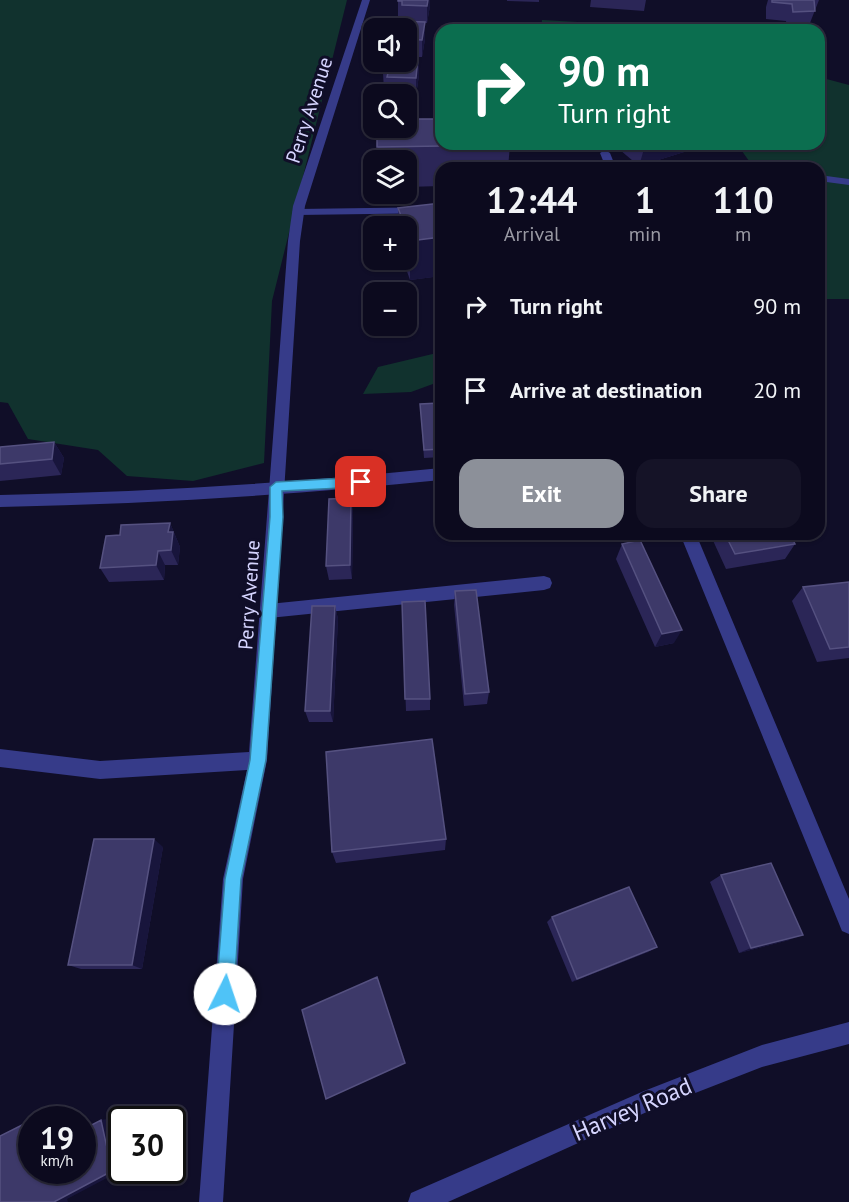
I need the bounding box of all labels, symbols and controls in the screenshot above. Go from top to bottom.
map controls [363,18,417,336]
button: sound [363,18,417,72]
text: 90 m [558,43,650,98]
icon: right [459,48,537,126]
street label: Perry Avenue [280,54,338,166]
button: search [363,84,417,138]
text: Turn right [558,96,671,130]
button: layers [363,150,417,204]
text: 12:44 [486,176,578,223]
text: 1 [635,176,655,223]
text: 110 [713,176,774,223]
button: + [363,216,417,270]
text: Arrival [504,221,560,247]
text: min [629,221,661,247]
text: m [735,221,751,247]
button: − [363,282,417,336]
icon: right [459,290,492,323]
text: Turn right [510,292,602,320]
text: 90 m [753,292,801,320]
icon: arrive [459,374,492,407]
text: Arrive at destination [510,376,702,404]
text: 20 m [753,376,801,404]
pin [335,456,386,507]
button: Exit [459,459,624,528]
button: Share [636,459,801,528]
icon: arrive [344,465,377,498]
street label: Perry Avenue [232,539,266,651]
position arrow [193,962,257,1026]
street label: Harvey Road [568,1070,696,1148]
speed limit sign: 30 [108,1106,186,1184]
text: 19 [40,1118,74,1157]
text: km/h [41,1151,73,1170]

